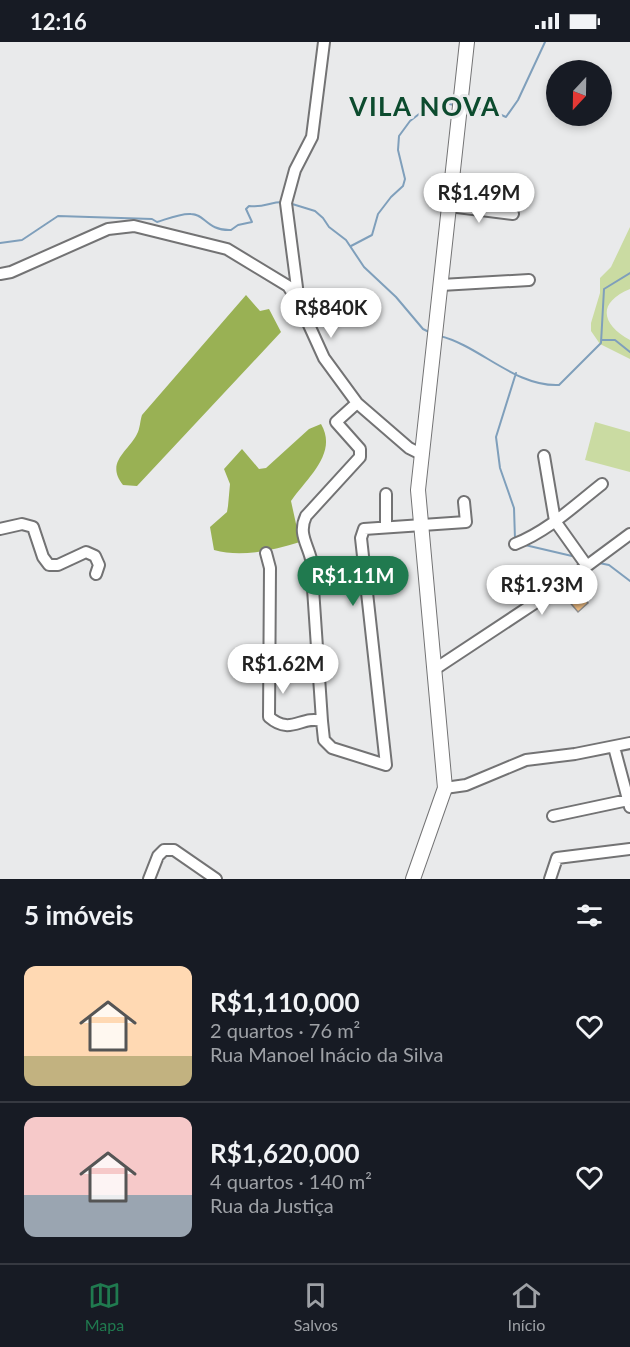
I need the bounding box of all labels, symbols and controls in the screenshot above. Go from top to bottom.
text: 12:16 [30,8,87,35]
north arrow [546,60,612,126]
map controls [546,60,612,126]
district label: VILA NOVA [348,90,501,122]
pin: R$1.49M [424,173,534,224]
text: R$1.49M [438,180,520,204]
pin: R$840K [282,288,380,339]
text: R$840K [295,295,367,319]
pin: R$1.11M [298,556,408,607]
text: R$1.11M [312,563,394,587]
pin: R$1.93M [487,565,597,616]
text: R$1.93M [501,572,583,596]
pin: R$1.62M [228,644,338,695]
text: R$1.62M [242,651,324,675]
text: 5 imóveis [24,899,134,931]
icon: filters [573,899,606,932]
text: R$1,110,000 [210,986,360,1018]
icon: home [72,990,144,1062]
icon: heart [573,1010,606,1043]
text: 2 quartos · 76 m² [210,1018,360,1042]
text: Rua Manoel Inácio da Silva [210,1042,443,1066]
text: R$1,620,000 [210,1137,360,1169]
icon: home [72,1141,144,1213]
icon: heart [573,1161,606,1194]
text: 4 quartos · 140 m² [210,1169,372,1193]
text: Rua da Justiça [210,1193,334,1217]
tab: Mapa [85,1279,124,1334]
tab: Salvos [294,1279,338,1334]
tab: Início [508,1279,545,1334]

